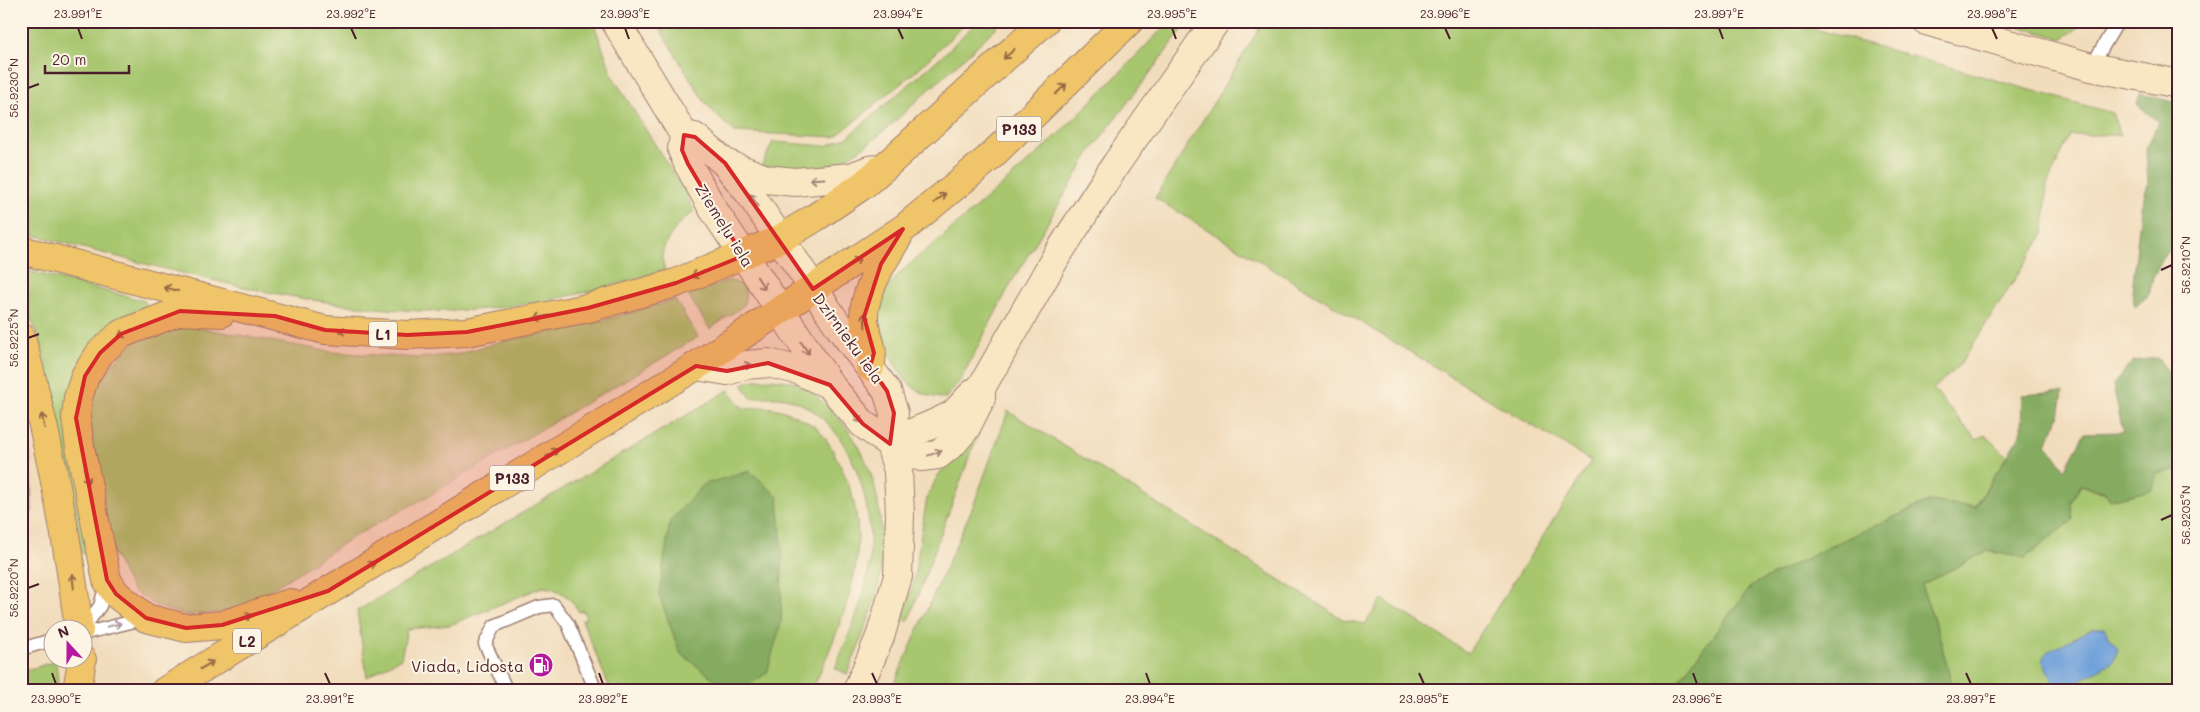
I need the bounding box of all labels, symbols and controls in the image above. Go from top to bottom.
text: 23.991°E [54,5,102,21]
text: 23.992°E [326,5,376,21]
text: 23.993°E [600,5,650,21]
text: 23.994°E [873,5,923,21]
text: 23.995°E [1147,5,1197,21]
text: 23.996°E [1420,5,1470,21]
text: 23.997°E [1694,5,1744,21]
text: 23.998°E [1967,5,2017,21]
scale bar [45,42,129,74]
one-way arrow [1002,48,1015,60]
text: 20 m [52,49,86,69]
text: 56.9230°N [5,58,21,118]
one-way arrow [1054,83,1067,95]
road number: P133 [996,116,1042,142]
one-way arrow [810,175,826,184]
street label: Ziemeļu iela [690,179,759,271]
one-way arrow [749,193,759,207]
one-way arrow [934,193,947,204]
text: 56.9210°N [2177,236,2193,294]
one-way arrow [847,257,861,267]
one-way arrow [691,270,706,279]
one-way arrow [756,276,766,290]
one-way arrow [164,283,180,293]
street label: Dzirnieku iela [809,288,889,388]
text: 56.9225°N [5,309,21,367]
one-way arrow [861,312,870,328]
one-way arrow [534,313,550,323]
road number: L1 [369,322,397,346]
one-way arrow [338,327,354,336]
one-way arrow [118,328,133,338]
one-way arrow [800,341,810,355]
one-way arrow [735,361,751,370]
one-way arrow [852,411,863,424]
one-way arrow [38,414,47,430]
one-way arrow [545,448,559,458]
one-way arrow [927,448,942,457]
road number: P133 [490,466,534,490]
one-way arrow [82,468,91,484]
text: 56.9205°N [2177,485,2193,545]
text: 56.9220°N [5,558,21,618]
one-way arrow [362,560,376,570]
one-way arrow [68,573,78,589]
one-way arrow [236,612,252,621]
north arrow [42,620,92,670]
one-way arrow [106,620,122,629]
text: N [55,621,72,642]
road number: L2 [233,628,261,654]
fuel station icon: Viada, Lidosta [528,652,554,678]
place label: Viada, Lidosta [411,655,524,676]
one-way arrow [200,660,214,671]
text: 23.990°E [31,690,81,706]
text: 23.991°E [306,690,354,706]
text: 23.992°E [578,690,628,706]
text: 23.993°E [852,690,902,706]
text: 23.994°E [1125,690,1175,706]
text: 23.995°E [1399,690,1449,706]
text: 23.996°E [1672,690,1722,706]
text: 23.997°E [1946,690,1996,706]

